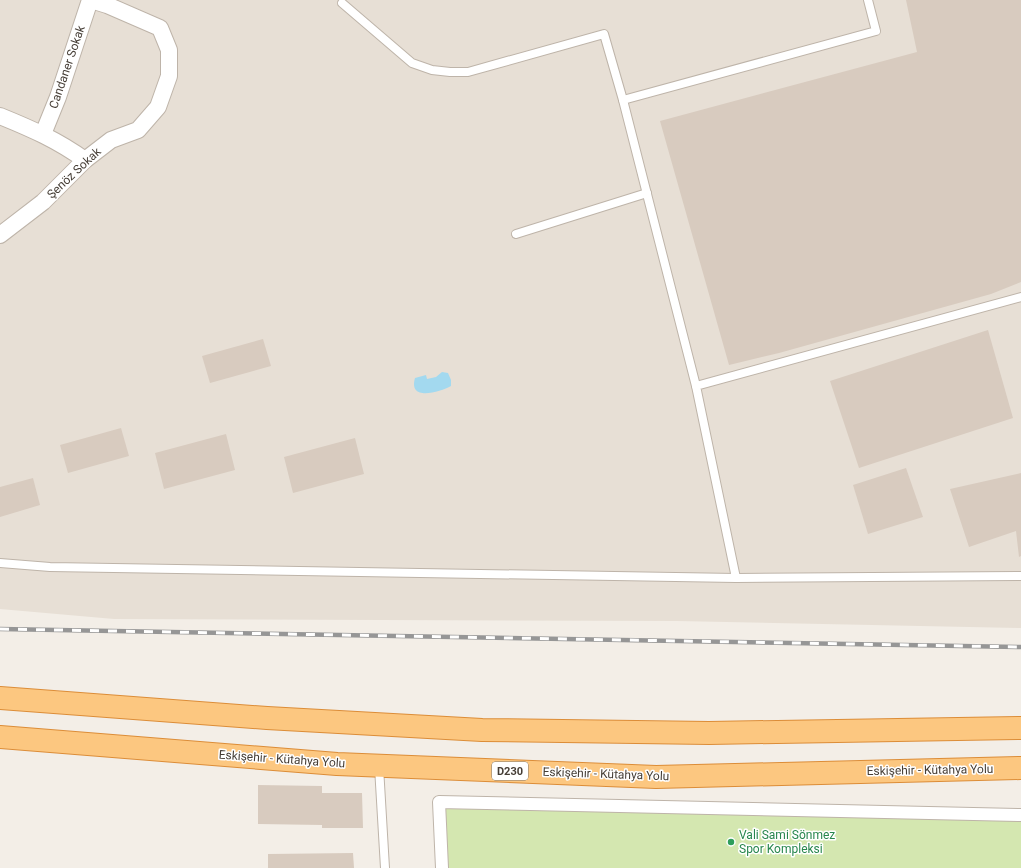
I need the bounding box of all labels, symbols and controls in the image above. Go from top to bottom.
street label: Candaner Sokak [46,23,88,110]
street label: Şenöz Sokak [44,144,104,201]
street label: Eskişehir - Kütahya Yolu [218,748,346,770]
road number: D230 [492,762,528,780]
street label: Eskişehir - Kütahya Yolu [866,762,994,778]
street label: Eskişehir - Kütahya Yolu [542,765,670,783]
place label: Vali Sami Sönmez Spor Kompleksi [739,828,835,856]
marker: Vali Sami Sönmez Spor Kompleksi [726,837,736,847]

